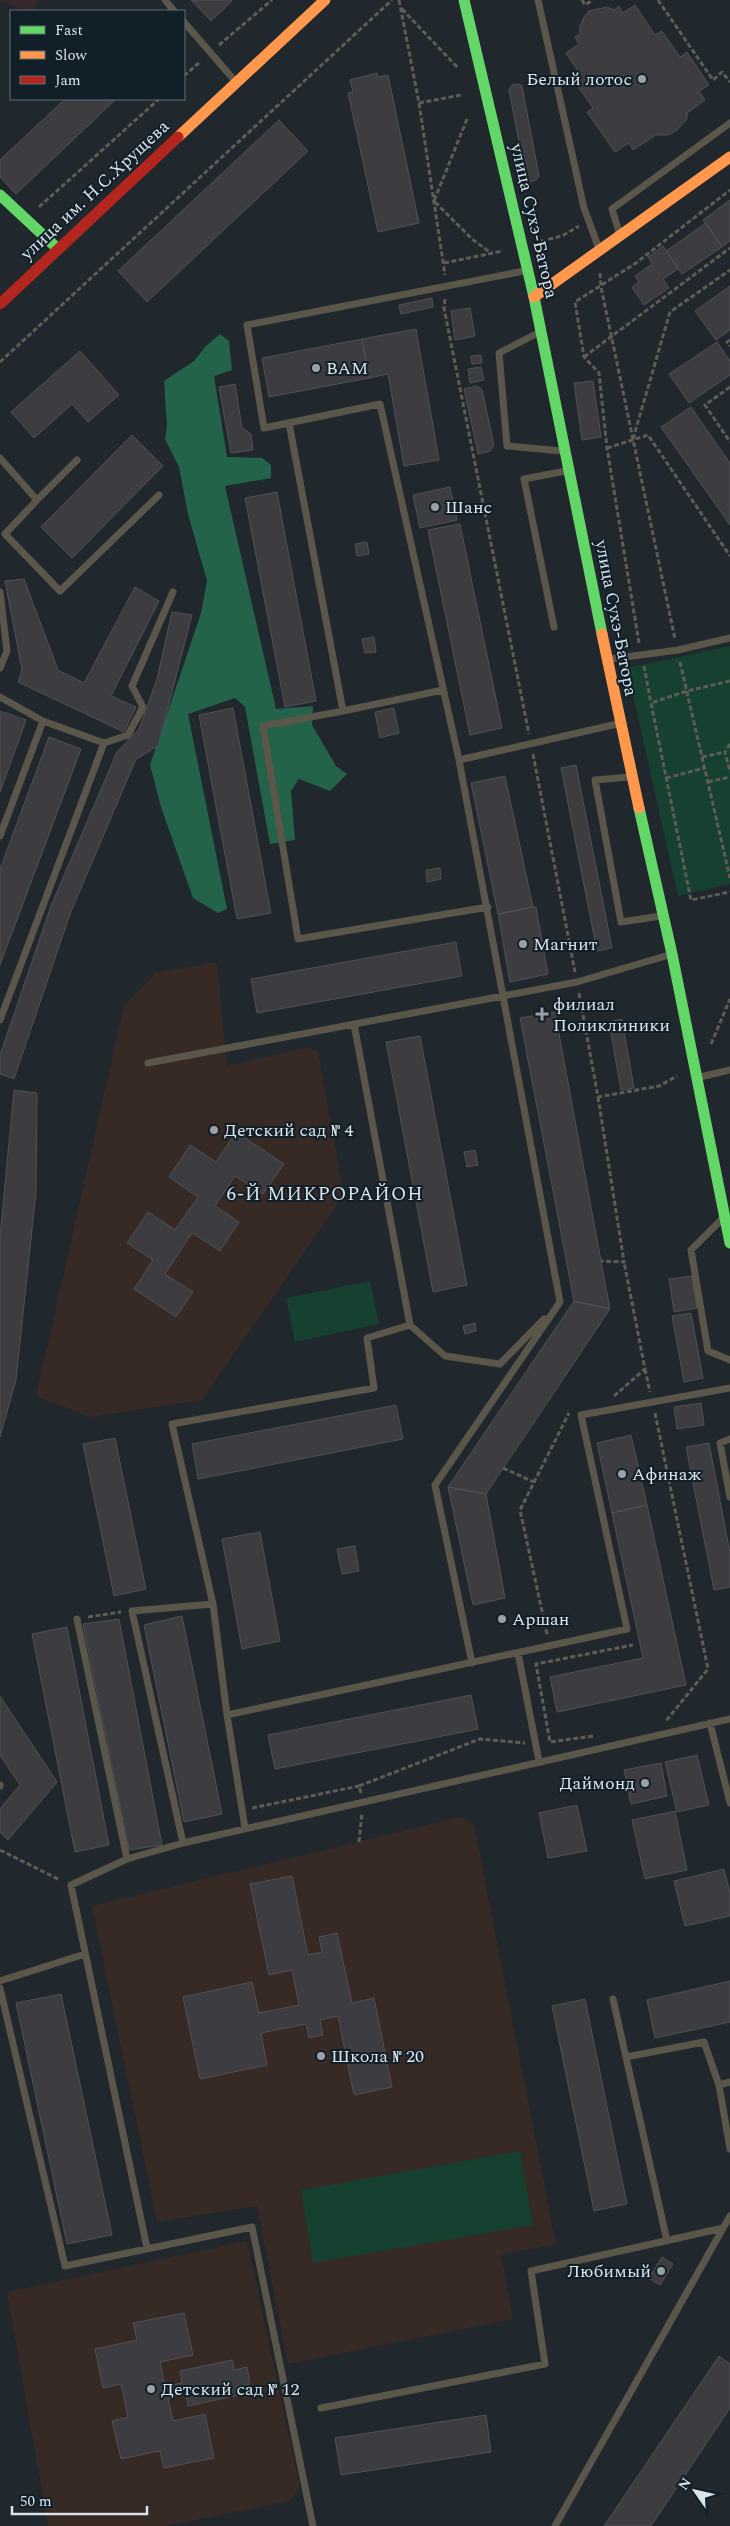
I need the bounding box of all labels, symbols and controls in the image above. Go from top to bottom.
legend [10,10,185,100]
text: Fast [55,19,83,42]
text: Slow [55,44,87,67]
place label: Белый лотос [526,66,632,93]
text: Jam [55,69,81,92]
marker: Белый лотос [636,73,648,85]
street label: улица им. Н.С.Хрущева [14,113,176,267]
street label: улица Сухэ-Батора [503,140,565,301]
place label: ВАМ [326,355,368,382]
marker: ВАМ [310,362,322,374]
place label: Шанс [445,494,492,521]
marker: Шанс [429,501,441,513]
street label: улица Сухэ-Батора [587,537,644,698]
place label: Магнит [533,931,598,958]
marker: Магнит [517,938,529,950]
place label: филиал Поликлиники [553,991,670,1039]
marker: филиал Поликлиники [535,1007,549,1021]
place label: Детский сад № 4 [224,1117,354,1144]
marker: Детский сад № 4 [208,1124,220,1136]
district label: 6-Й МИКРОРАЙОН [226,1180,424,1209]
place label: Афинаж [632,1461,701,1488]
marker: Афинаж [616,1468,628,1480]
place label: Аршан [512,1606,569,1633]
marker: Аршан [496,1613,508,1625]
place label: Даймонд [560,1770,635,1797]
marker: Даймонд [639,1777,651,1789]
place label: Школа № 20 [331,2043,424,2070]
marker: Школа № 20 [315,2050,327,2062]
place label: Любимый [567,2258,651,2285]
marker: Любимый [655,2265,667,2277]
place label: Детский сад № 12 [161,2376,300,2403]
marker: Детский сад № 12 [145,2383,157,2395]
north arrow [670,2466,720,2516]
text: N [673,2473,697,2495]
scale bar [12,2484,148,2516]
text: 50 m [20,2490,52,2513]

